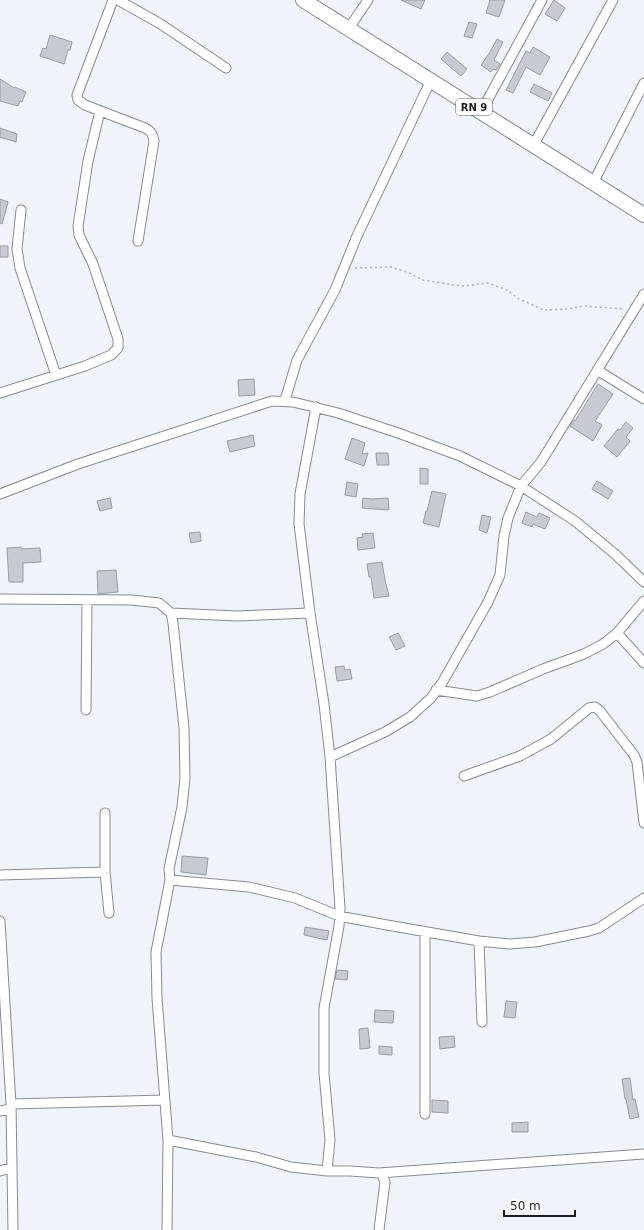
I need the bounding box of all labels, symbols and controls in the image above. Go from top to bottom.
road number: RN 9 [456,99,492,115]
scale bar [504,1192,575,1218]
text: 50 m [510,1199,541,1213]

